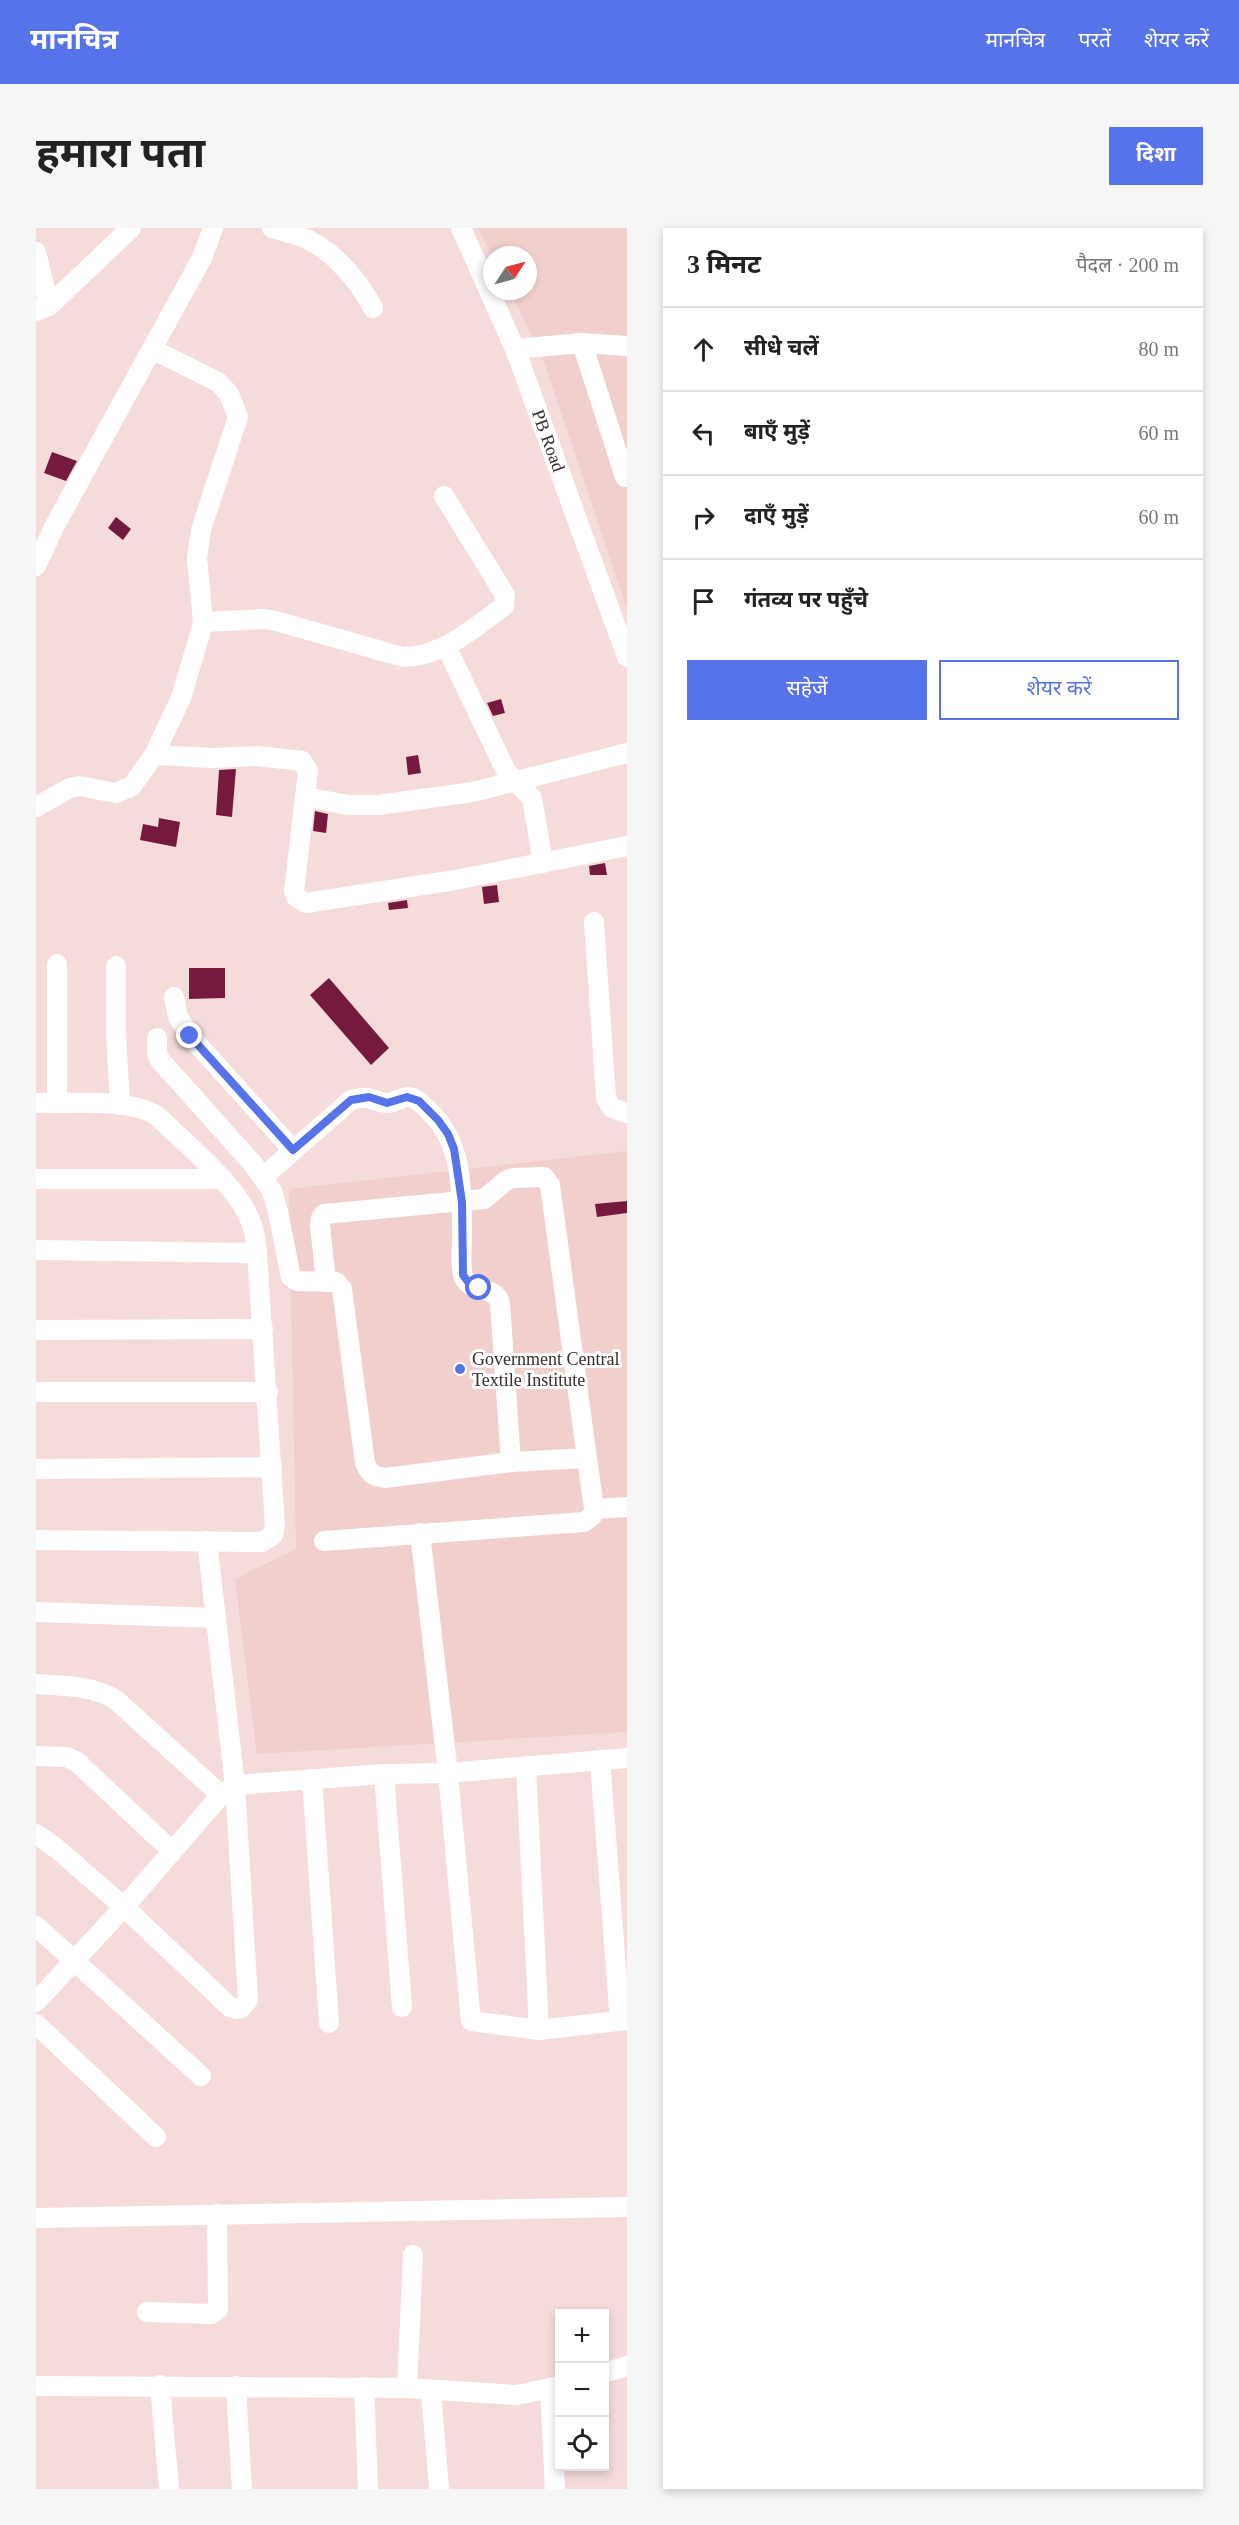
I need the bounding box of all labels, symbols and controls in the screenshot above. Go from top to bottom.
text: मानचित्र [30,24,118,55]
text: मानचित्र [985,28,1045,52]
text: परतें [1078,28,1111,52]
text: शेयर करें [1144,28,1209,52]
button: दिशा [1109,127,1203,185]
text: हमारा पता [36,130,205,176]
north arrow [483,246,537,300]
text: 3 मिनट [687,250,761,279]
text: पैदल · 200 m [1076,254,1179,276]
icon: ahead [687,333,720,366]
text: सीधे चलें [744,335,819,360]
text: 80 m [1138,338,1179,360]
street label: PB Road [528,407,569,474]
icon: left [687,417,720,450]
text: बाएँ मुड़ें [744,419,810,444]
text: 60 m [1138,422,1179,444]
icon: right [687,501,720,534]
text: दाएँ मुड़ें [744,503,809,528]
text: 60 m [1138,506,1179,528]
icon: arrive [687,585,720,618]
text: गंतव्य पर पहुँचे [744,587,868,612]
button: सहेजें [687,660,927,720]
button: शेयर करें [939,660,1179,720]
route end [176,1022,202,1048]
route start [465,1274,491,1300]
place label: Government Central Textile Institute [472,1349,619,1390]
marker: Government Central Textile Institute [453,1362,467,1376]
map controls [555,2309,609,2471]
button: + [555,2309,609,2363]
button: − [555,2363,609,2417]
button: locate [555,2417,609,2471]

